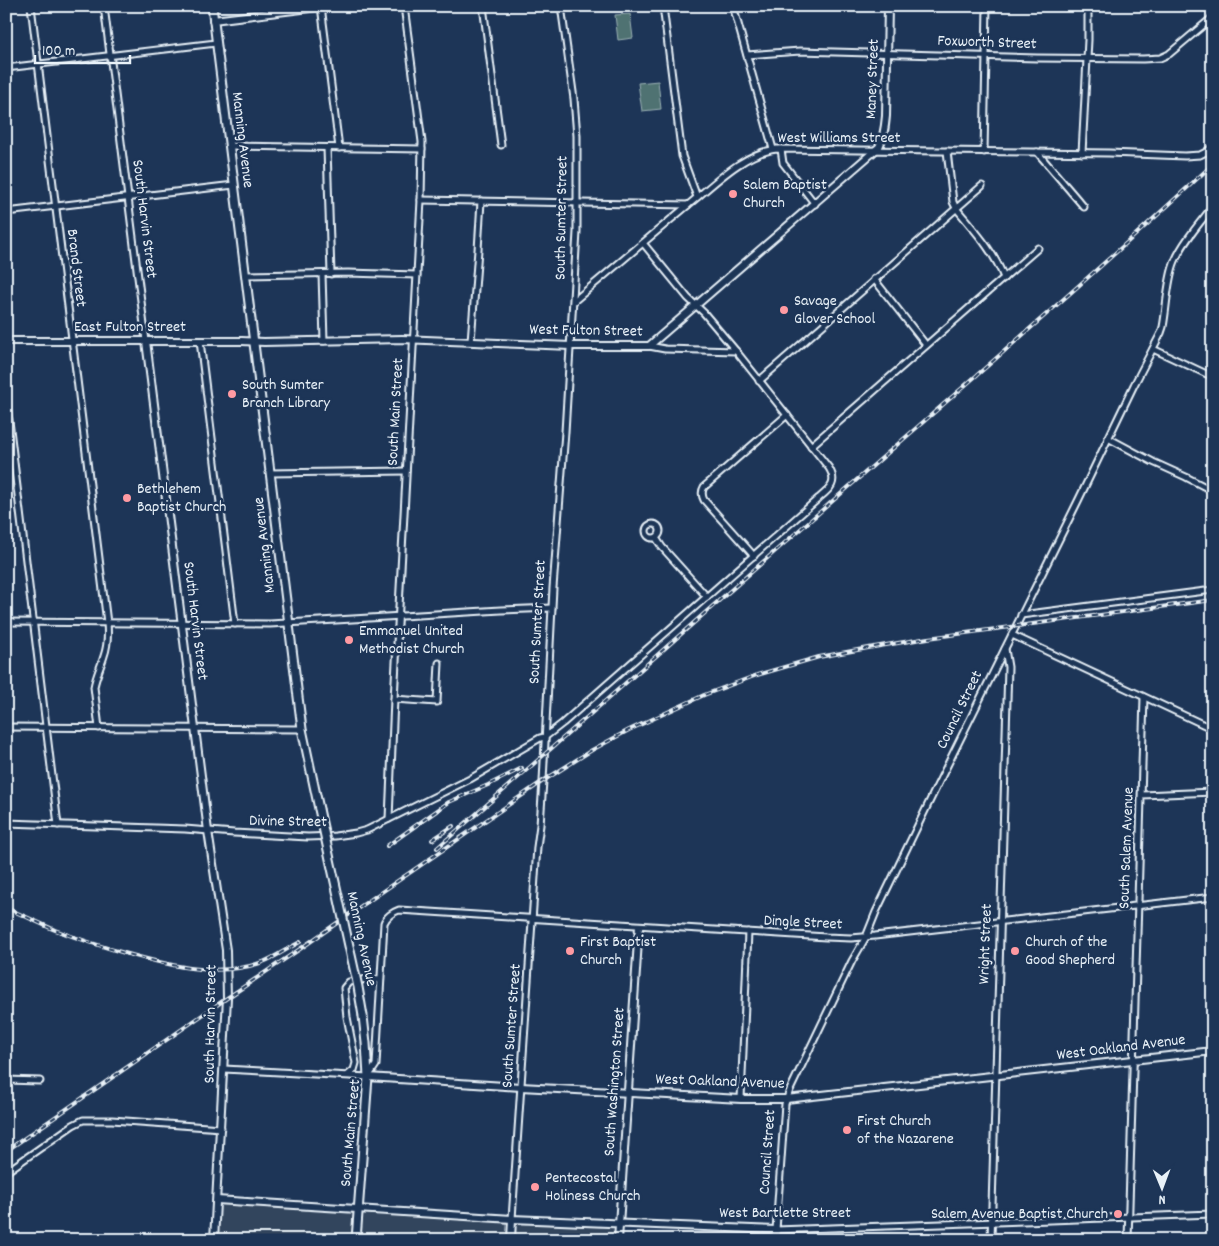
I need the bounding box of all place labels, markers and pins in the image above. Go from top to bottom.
place label: Salem Baptist Church [743,174,827,215]
marker: Salem Baptist Church [727,188,739,200]
place label: Savage Glover School [794,290,875,331]
marker: Savage Glover School [778,304,790,316]
place label: South Sumter Branch Library [242,374,331,415]
marker: South Sumter Branch Library [226,388,238,400]
place label: Bethlehem Baptist Church [137,478,226,519]
marker: Bethlehem Baptist Church [121,492,133,504]
place label: Emmanuel United Methodist Church [359,620,464,661]
marker: Emmanuel United Methodist Church [343,634,355,646]
place label: First Baptist Church [580,931,656,972]
place label: Church of the Good Shepherd [1025,931,1115,972]
marker: First Baptist Church [564,945,576,957]
marker: Church of the Good Shepherd [1009,945,1021,957]
place label: First Church of the Nazarene [857,1110,954,1151]
marker: First Church of the Nazarene [841,1124,853,1136]
place label: Pentecostal Holiness Church [545,1167,640,1208]
marker: Pentecostal Holiness Church [529,1181,541,1193]
place label: Salem Avenue Baptist Church [931,1203,1108,1226]
marker: Salem Avenue Baptist Church [1112,1208,1124,1220]

